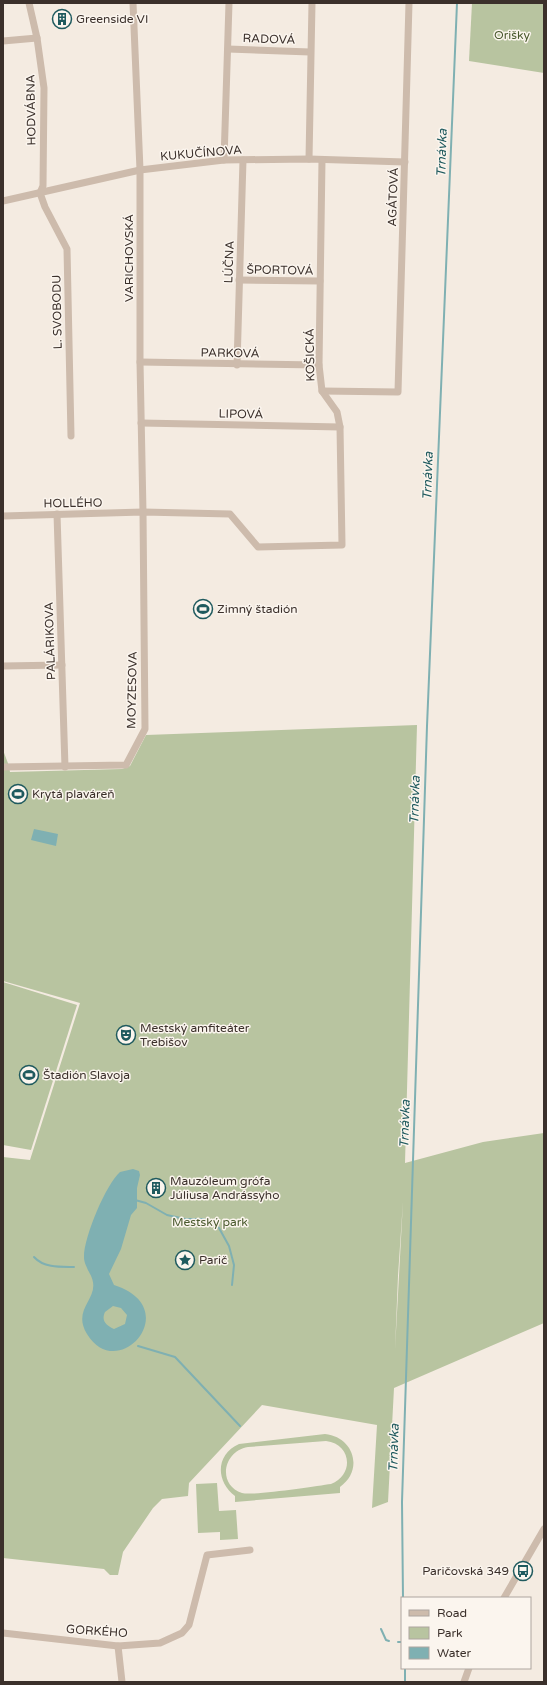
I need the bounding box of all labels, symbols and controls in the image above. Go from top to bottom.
building icon: Greenside VI [51,8,73,30]
place label: Greenside VI [76,12,148,26]
park label: Orišky [494,28,531,42]
street label: RADOVÁ [242,31,296,47]
street label: HODVÁBNA [23,74,39,146]
water label: Trnávka [433,128,451,177]
street label: KUKUČÍNOVA [160,142,242,164]
street label: AGÁTOVÁ [385,167,401,227]
street label: VARICHOVSKÁ [122,214,136,302]
street label: LÚČNA [221,240,237,284]
street label: ŠPORTOVÁ [246,262,314,278]
street label: L. SVOBODU [49,275,65,349]
street label: KOŠICKÁ [303,328,317,382]
street label: PARKOVÁ [200,345,260,361]
street label: LIPOVÁ [219,407,264,421]
water label: Trnávka [419,451,437,500]
street label: HOLLÉHO [43,495,103,511]
sports icon: Zimný štadión [192,598,214,620]
street label: PALÁRIKOVA [42,602,58,680]
place label: Zimný štadión [217,602,298,616]
street label: MOYZESOVA [124,651,140,729]
water label: Trnávka [406,775,424,824]
sports icon: Krytá plaváreň [7,783,29,805]
place label: Krytá plaváreň [32,787,115,801]
place label: Mestský amfiteáter Trebišov [140,1021,250,1049]
theatre icon: Mestský amfiteáter Trebišov [115,1024,137,1046]
sports icon: Štadión Slavoja [18,1064,40,1086]
place label: Štadión Slavoja [43,1068,130,1082]
water label: Trnávka [396,1099,414,1148]
place label: Mauzóleum grófa Júliusa Andrássyho [170,1174,279,1202]
building icon: Mauzóleum grófa Júliusa Andrássyho [145,1177,167,1199]
park label: Mestský park [172,1215,248,1229]
place icon: Parič [174,1249,196,1271]
place label: Parič [199,1253,227,1267]
water label: Trnávka [385,1423,403,1472]
bus stop icon: Paričovská 349 [512,1560,534,1582]
place label: Paričovská 349 [422,1564,509,1578]
legend [401,1597,531,1669]
text: Road [437,1606,467,1620]
street label: GORKÉHO [66,1622,129,1640]
text: Park [437,1626,463,1640]
text: Water [437,1646,472,1660]

